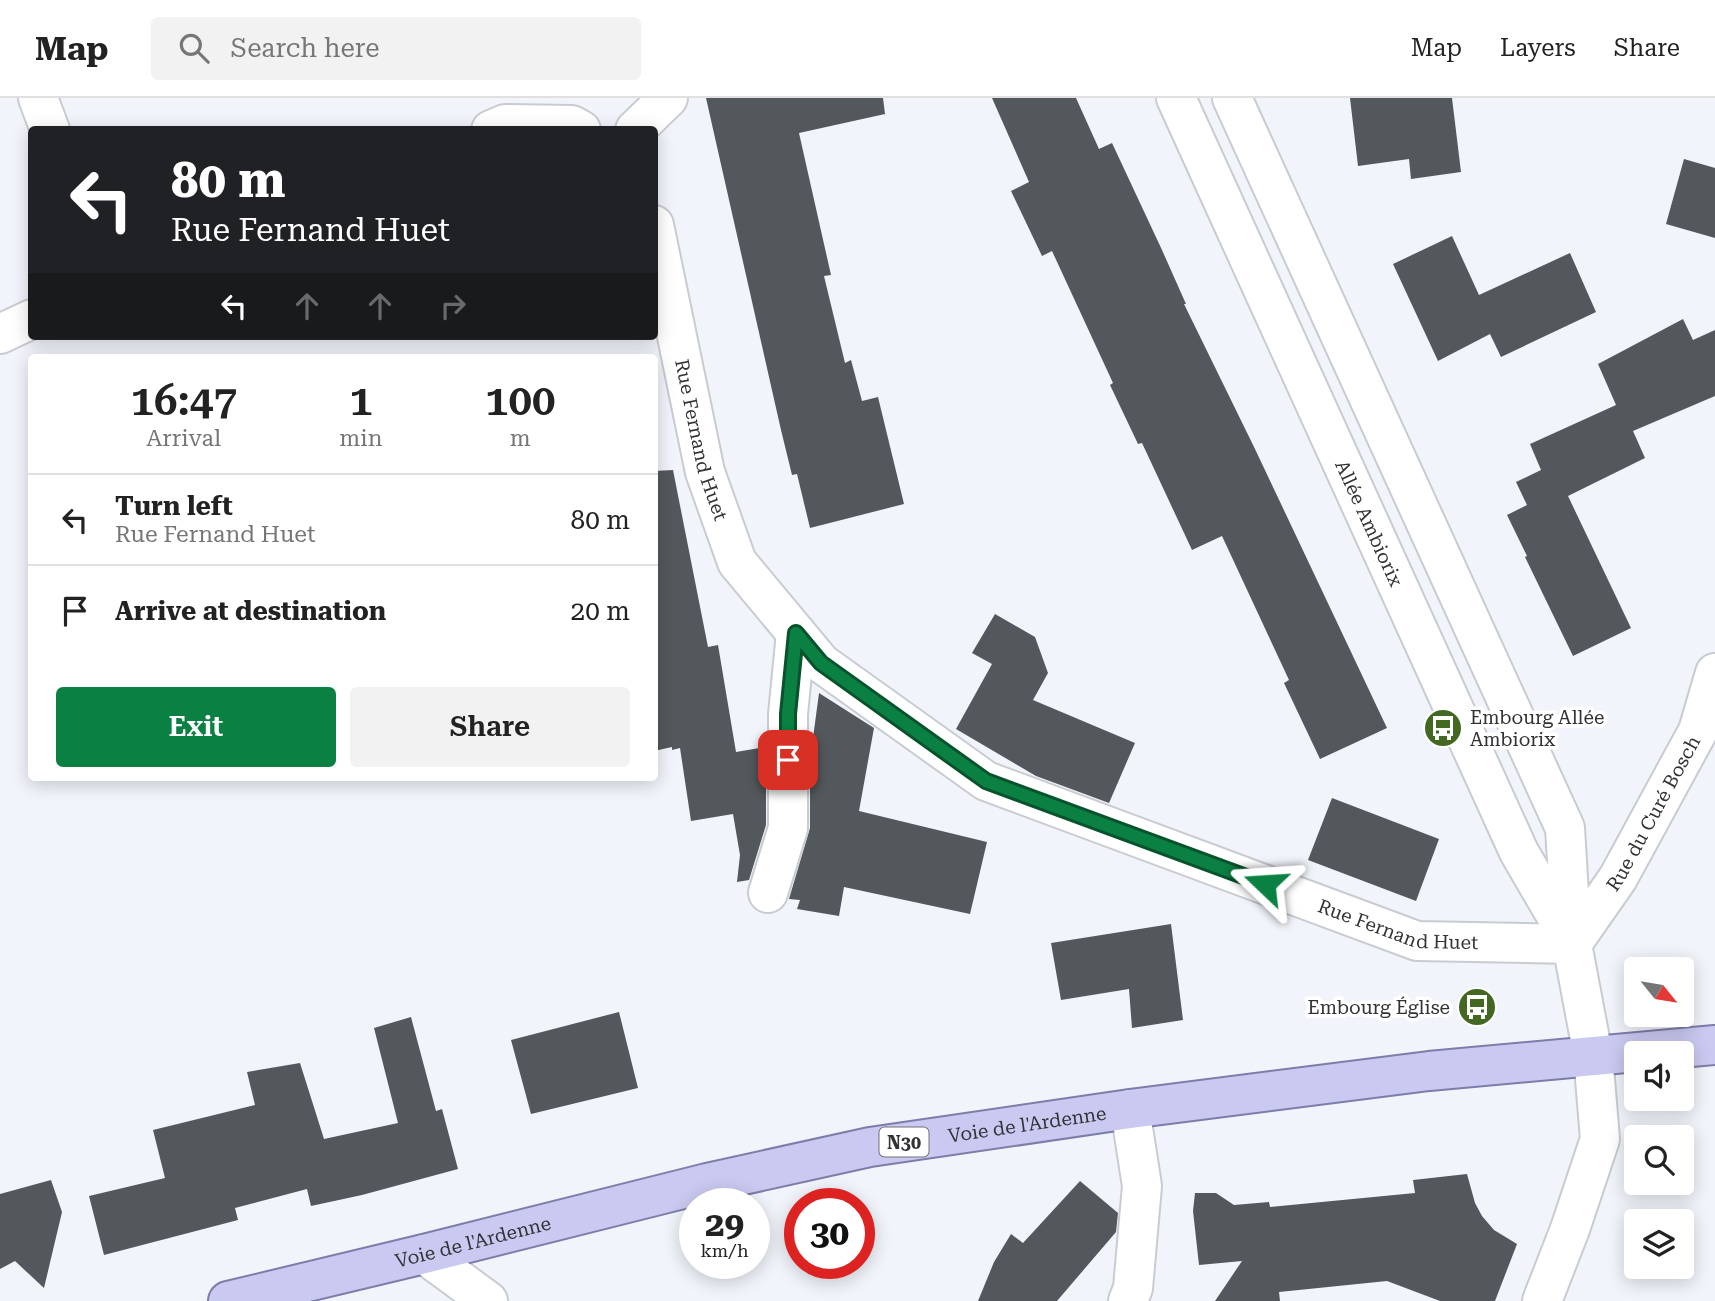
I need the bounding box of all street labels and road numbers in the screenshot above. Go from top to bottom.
street label: Rue Fernand Huet [670,357,733,524]
street label: Allée Ambiorix [1331,456,1408,590]
street label: Rue du Curé Bosch [1601,732,1705,895]
street label: Rue Fernand Huet [1315,894,1478,954]
street label: Voie de l'Ardenne [946,1101,1108,1147]
road number: N30 [880,1128,928,1156]
street label: Voie de l'Ardenne [393,1211,553,1272]

